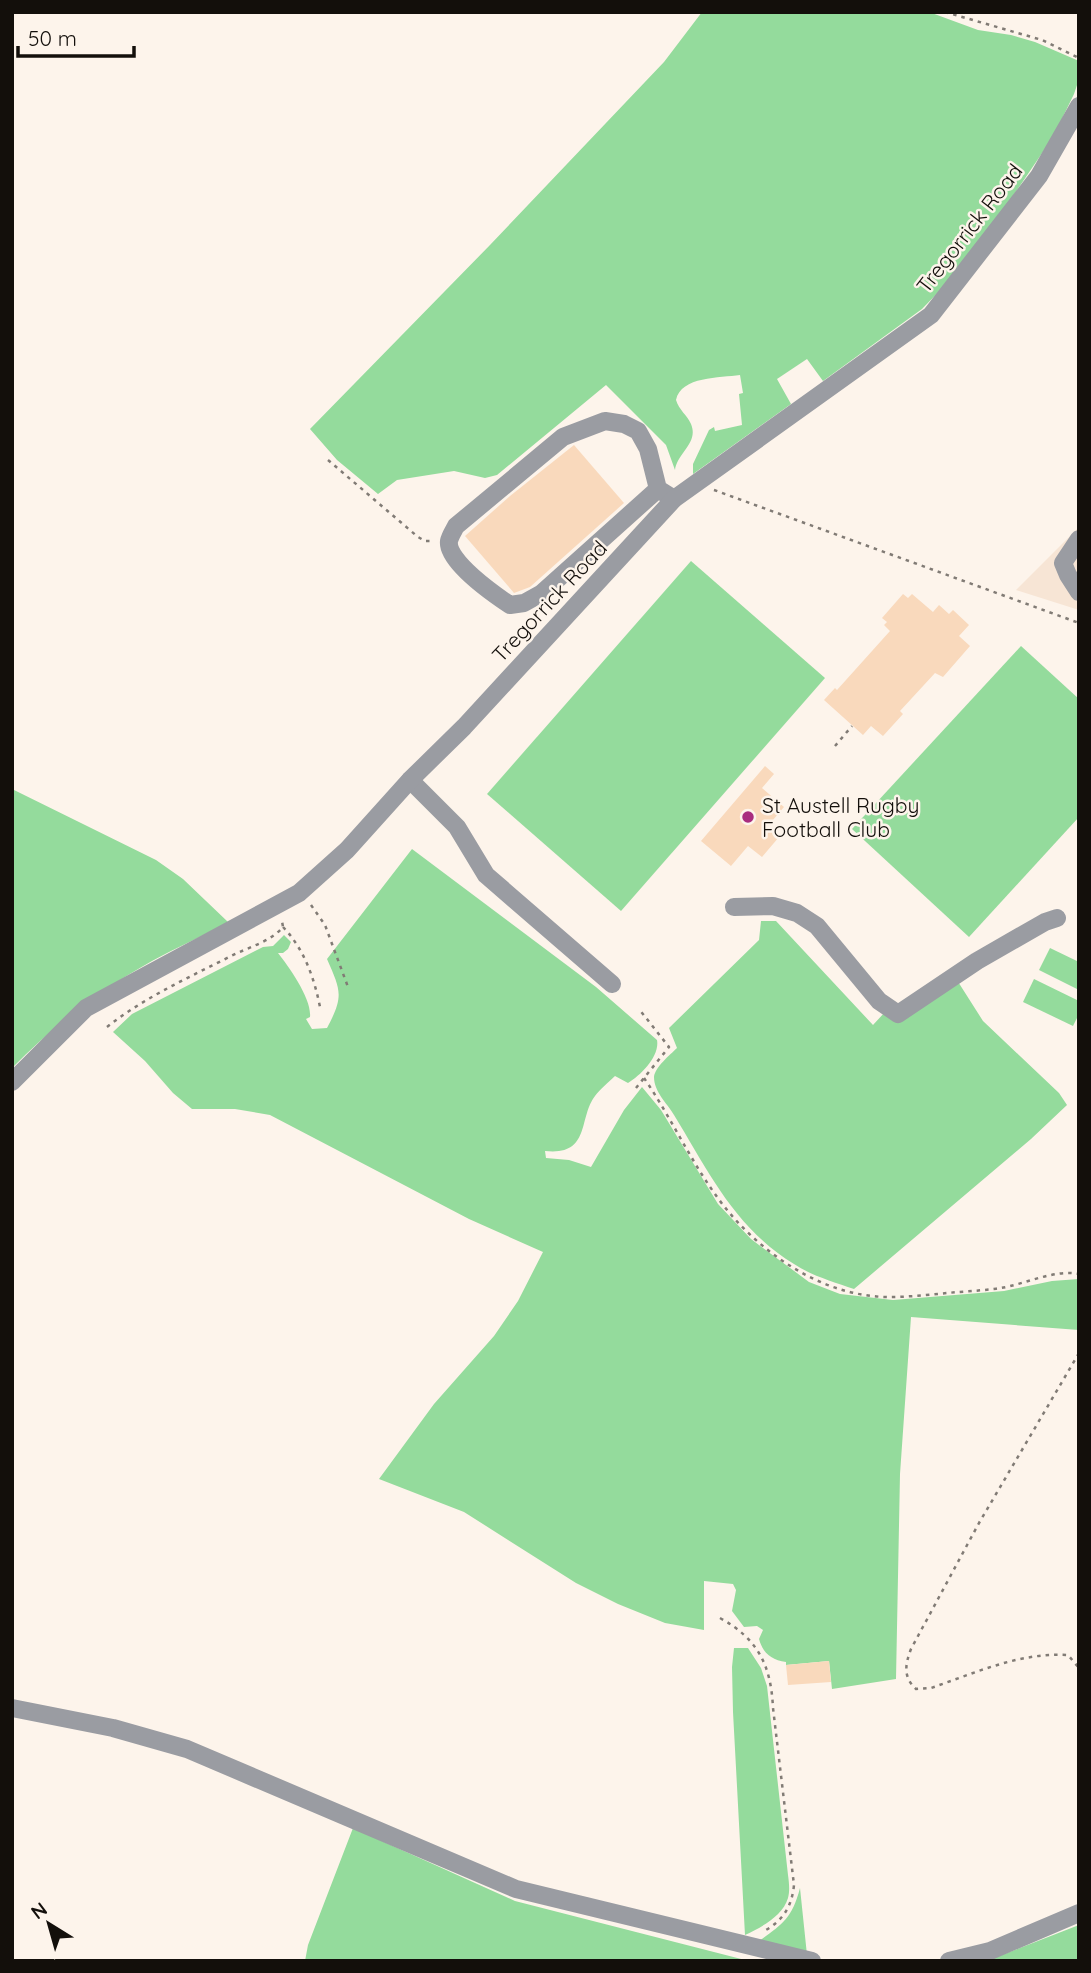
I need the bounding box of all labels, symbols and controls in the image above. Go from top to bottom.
scale bar [18,14,133,58]
text: 50 m [28,25,77,51]
street label: Tregorrick Road [910,158,1028,298]
street label: Tregorrick Road [486,535,612,667]
place label: St Austell Rugby Football Club [762,792,919,842]
marker: St Austell Rugby Football Club [740,809,756,825]
north arrow [14,1889,84,1959]
text: N [26,1897,52,1924]

